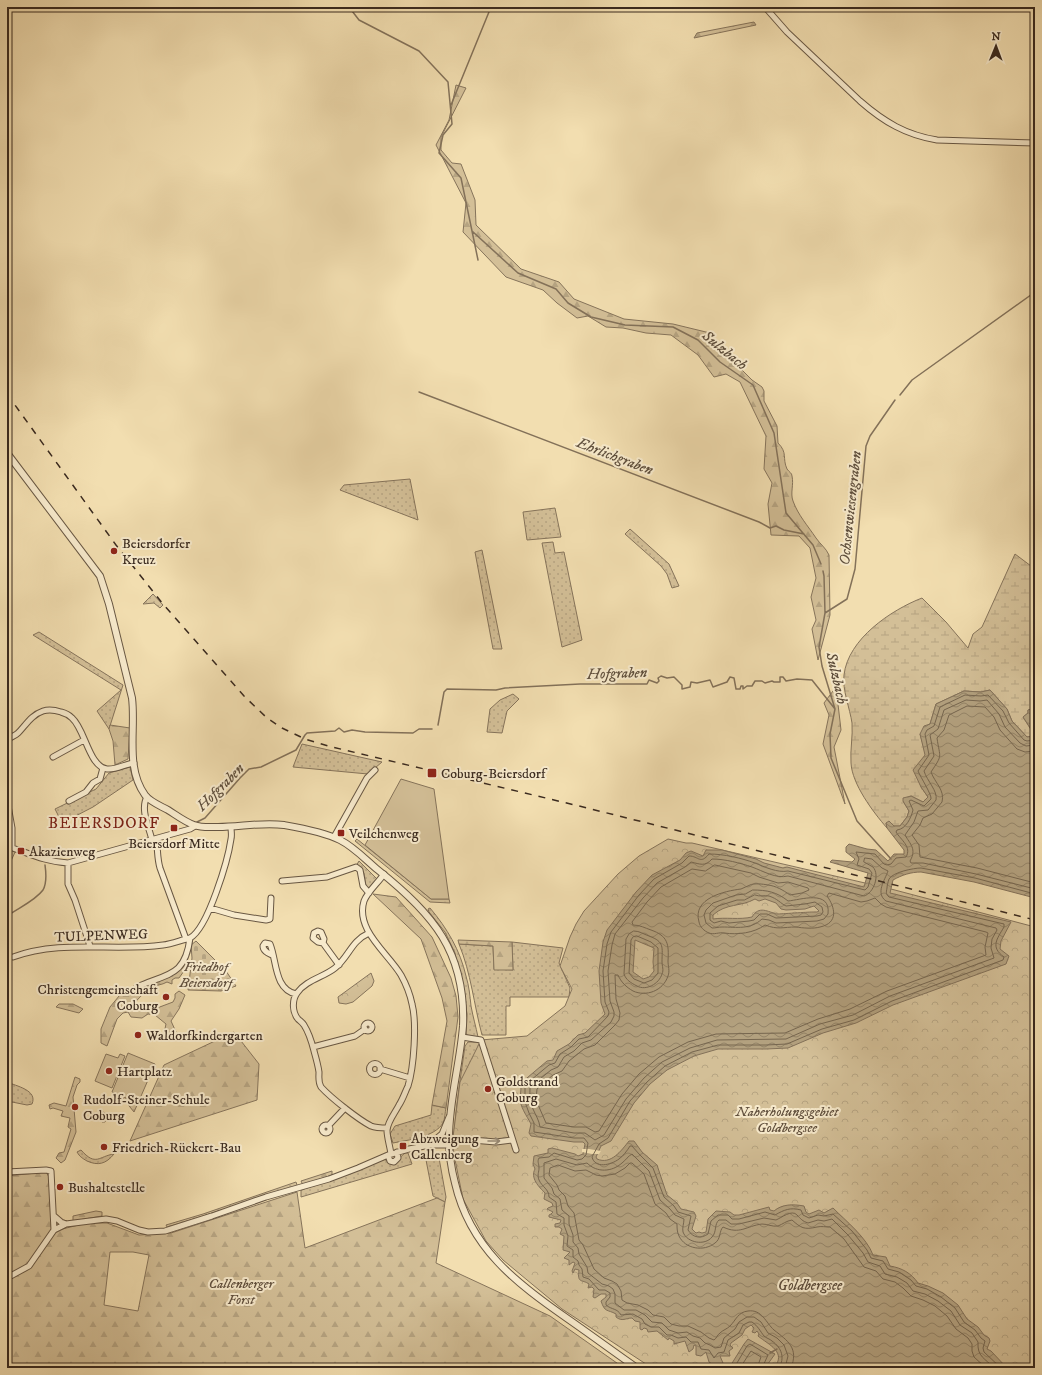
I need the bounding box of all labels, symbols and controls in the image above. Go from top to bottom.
north arrow [976,26,1016,66]
text: N [992,30,1001,44]
water label: Sulzbach [697,326,751,375]
water label: Ehrlichgraben [573,433,656,480]
water label: Ochsenwiesengraben [835,450,866,566]
place label: Beiersdorfer Kreuz [122,535,191,569]
marker: Beiersdorfer Kreuz [109,546,119,556]
water label: Sulzbach [821,649,852,706]
water label: Hofgraben [586,663,648,684]
water label: Hofgraben [192,759,249,816]
place label: Coburg-Beiersdorf [441,765,548,783]
marker: Coburg-Beiersdorf [426,767,438,779]
district label: BEIERSDORF [48,813,160,833]
marker: Beiersdorf Mitte [169,823,179,833]
place label: Veilchenweg [348,825,419,843]
marker: Veilchenweg [336,828,346,838]
place label: Beiersdorf Mitte [128,835,220,853]
place label: Akazienweg [29,843,95,861]
marker: Akazienweg [16,846,26,856]
street label: TULPENWEG [54,925,148,947]
park label: Friedhof Beiersdorf [178,958,236,992]
place label: Christengemeinschaft Coburg [38,981,159,1015]
marker: Christengemeinschaft Coburg [161,992,171,1002]
place label: Waldorfkindergarten [145,1027,264,1045]
marker: Waldorfkindergarten [133,1030,143,1040]
place label: Hartplatz [117,1063,172,1081]
marker: Hartplatz [104,1066,114,1076]
place label: Goldstrand Coburg [496,1073,558,1107]
marker: Goldstrand Coburg [483,1084,493,1094]
place label: Rudolf-Steiner-Schule Coburg [83,1091,210,1125]
marker: Rudolf-Steiner-Schule Coburg [70,1102,80,1112]
park label: Naherholungsgebiet Goldbergsee [735,1103,840,1137]
place label: Abzweigung Callenberg [411,1130,479,1164]
one-way arrow [487,1137,500,1145]
place label: Friedrich-Rückert-Bau [112,1139,241,1157]
marker: Abzweigung Callenberg [398,1141,408,1151]
marker: Friedrich-Rückert-Bau [99,1142,109,1152]
place label: Bushaltestelle [68,1179,145,1197]
marker: Bushaltestelle [55,1182,65,1192]
park label: Callenberger Forst [208,1275,275,1309]
water label: Goldbergsee [778,1276,843,1295]

